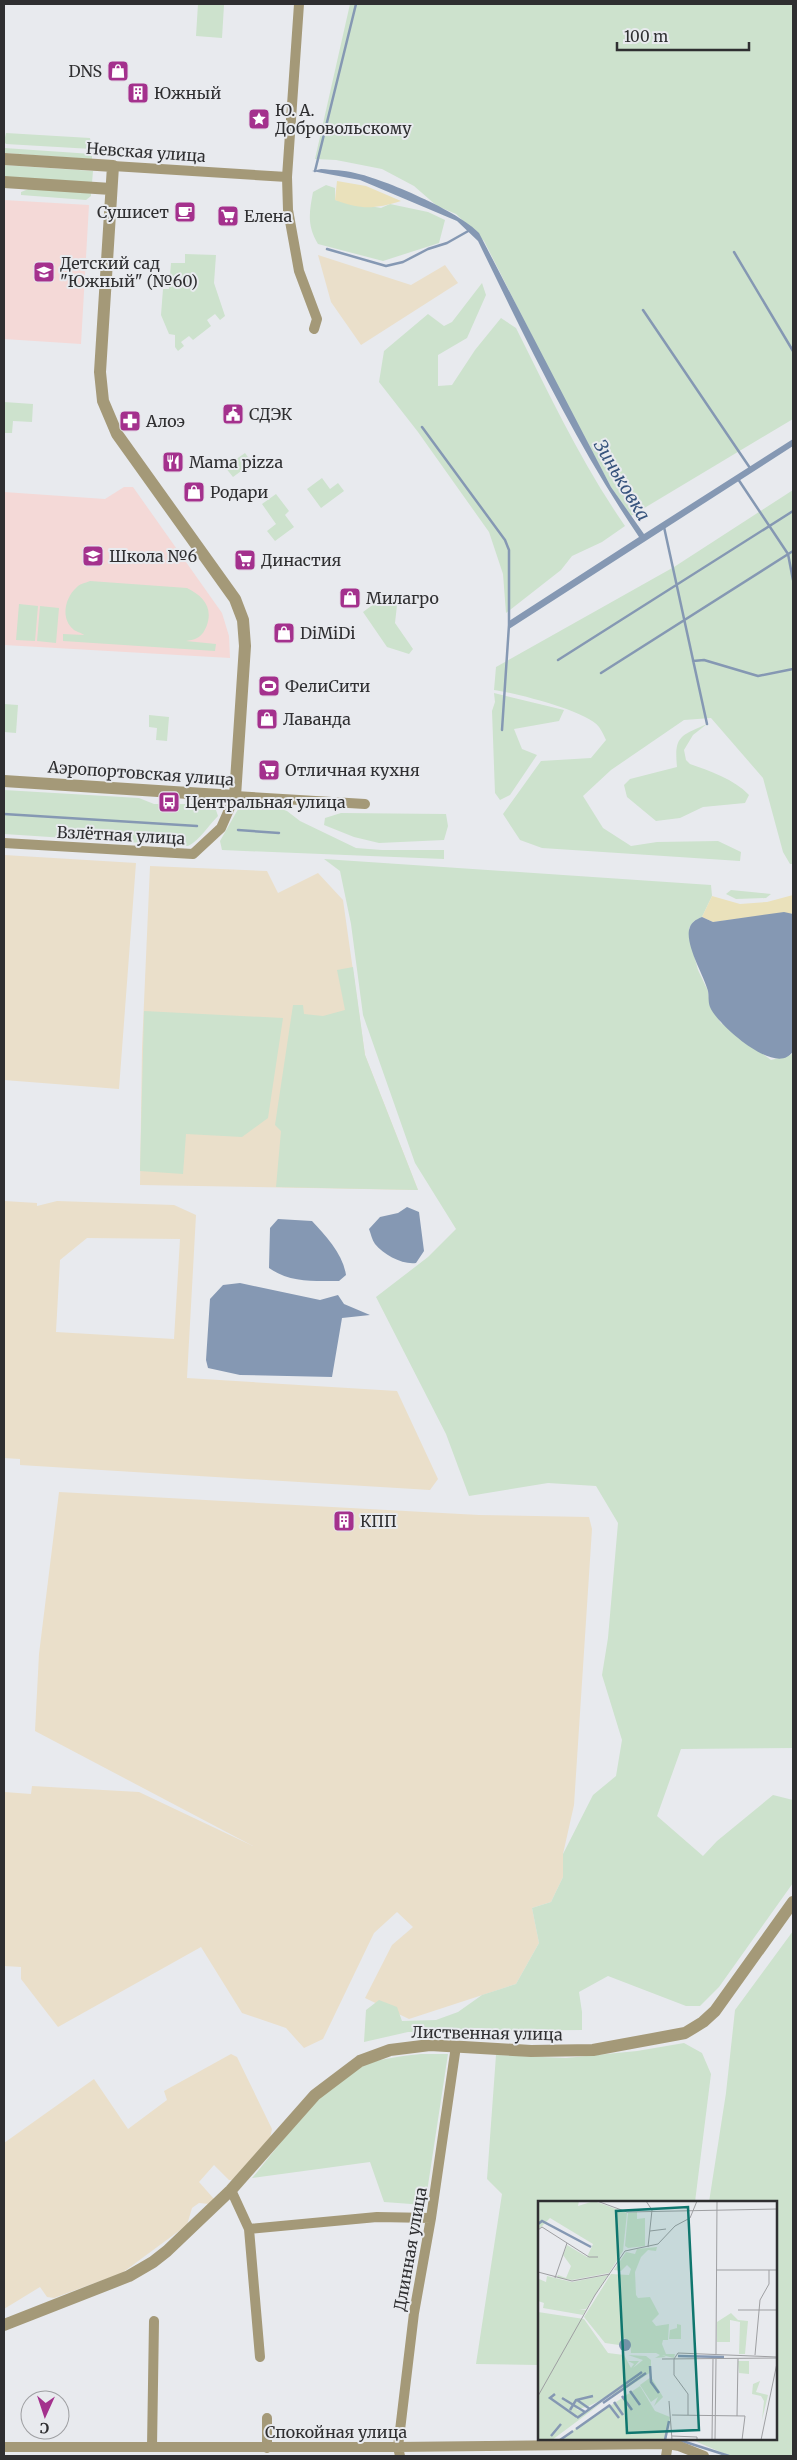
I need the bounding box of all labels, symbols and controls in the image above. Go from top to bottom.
scale bar [617,20,750,52]
text: 100 m [624,27,668,46]
shop icon: DNS [106,59,130,83]
place label: DNS [69,61,102,81]
building icon: Южный [126,81,150,105]
place label: Южный [154,83,221,103]
place label: Ю. А. Добровольскому [275,100,412,138]
place icon: Ю. А. Добровольскому [247,107,271,131]
street label: Невская улица [86,138,207,166]
cafe icon: Сушисет [173,200,197,224]
place label: Сушисет [97,202,169,222]
supermarket icon: Елена [216,204,240,228]
place label: Елена [244,206,292,226]
place label: Детский сад "Южный" (№60) [60,253,198,291]
school or university icon: Детский сад "Южный" (№60) [32,260,56,284]
public building icon: СДЭК [221,402,245,426]
place label: СДЭК [249,404,293,424]
pharmacy icon: Алоэ [118,409,142,433]
place label: Алоэ [145,411,185,431]
water label: Зиньковка [589,435,655,525]
restaurant icon: Mama pizza [161,450,185,474]
place label: Mama pizza [189,452,283,472]
shop icon: Родари [182,480,206,504]
place label: Родари [210,482,268,502]
school or university icon: Школа №6 [81,544,105,568]
place label: Школа №6 [109,546,197,566]
supermarket icon: Династия [233,548,257,572]
place label: Династия [261,550,341,570]
shop icon: Милагро [338,586,362,610]
place label: Милагро [366,588,439,608]
shop icon: DiMiDi [272,621,296,645]
place label: DiMiDi [300,623,355,643]
sports icon: ФелиСити [257,674,281,698]
place label: ФелиСити [285,676,370,696]
shop icon: Лаванда [255,707,279,731]
place label: Лаванда [283,709,351,729]
street label: Аэропортовская улица [46,756,235,790]
supermarket icon: Отличная кухня [257,758,281,782]
place label: Отличная кухня [285,760,420,780]
bus stop icon: Центральная улица [157,790,181,814]
place label: Центральная улица [185,792,346,812]
street label: Взлётная улица [56,822,186,848]
building icon: КПП [332,1509,356,1533]
place label: КПП [360,1511,397,1531]
street label: Лиственная улица [411,2022,563,2044]
street label: Длинная улица [389,2185,431,2312]
inset map [538,2201,777,2440]
north arrow [20,2390,70,2440]
text: С [39,2419,49,2437]
street label: Спокойная улица [265,2422,407,2442]

